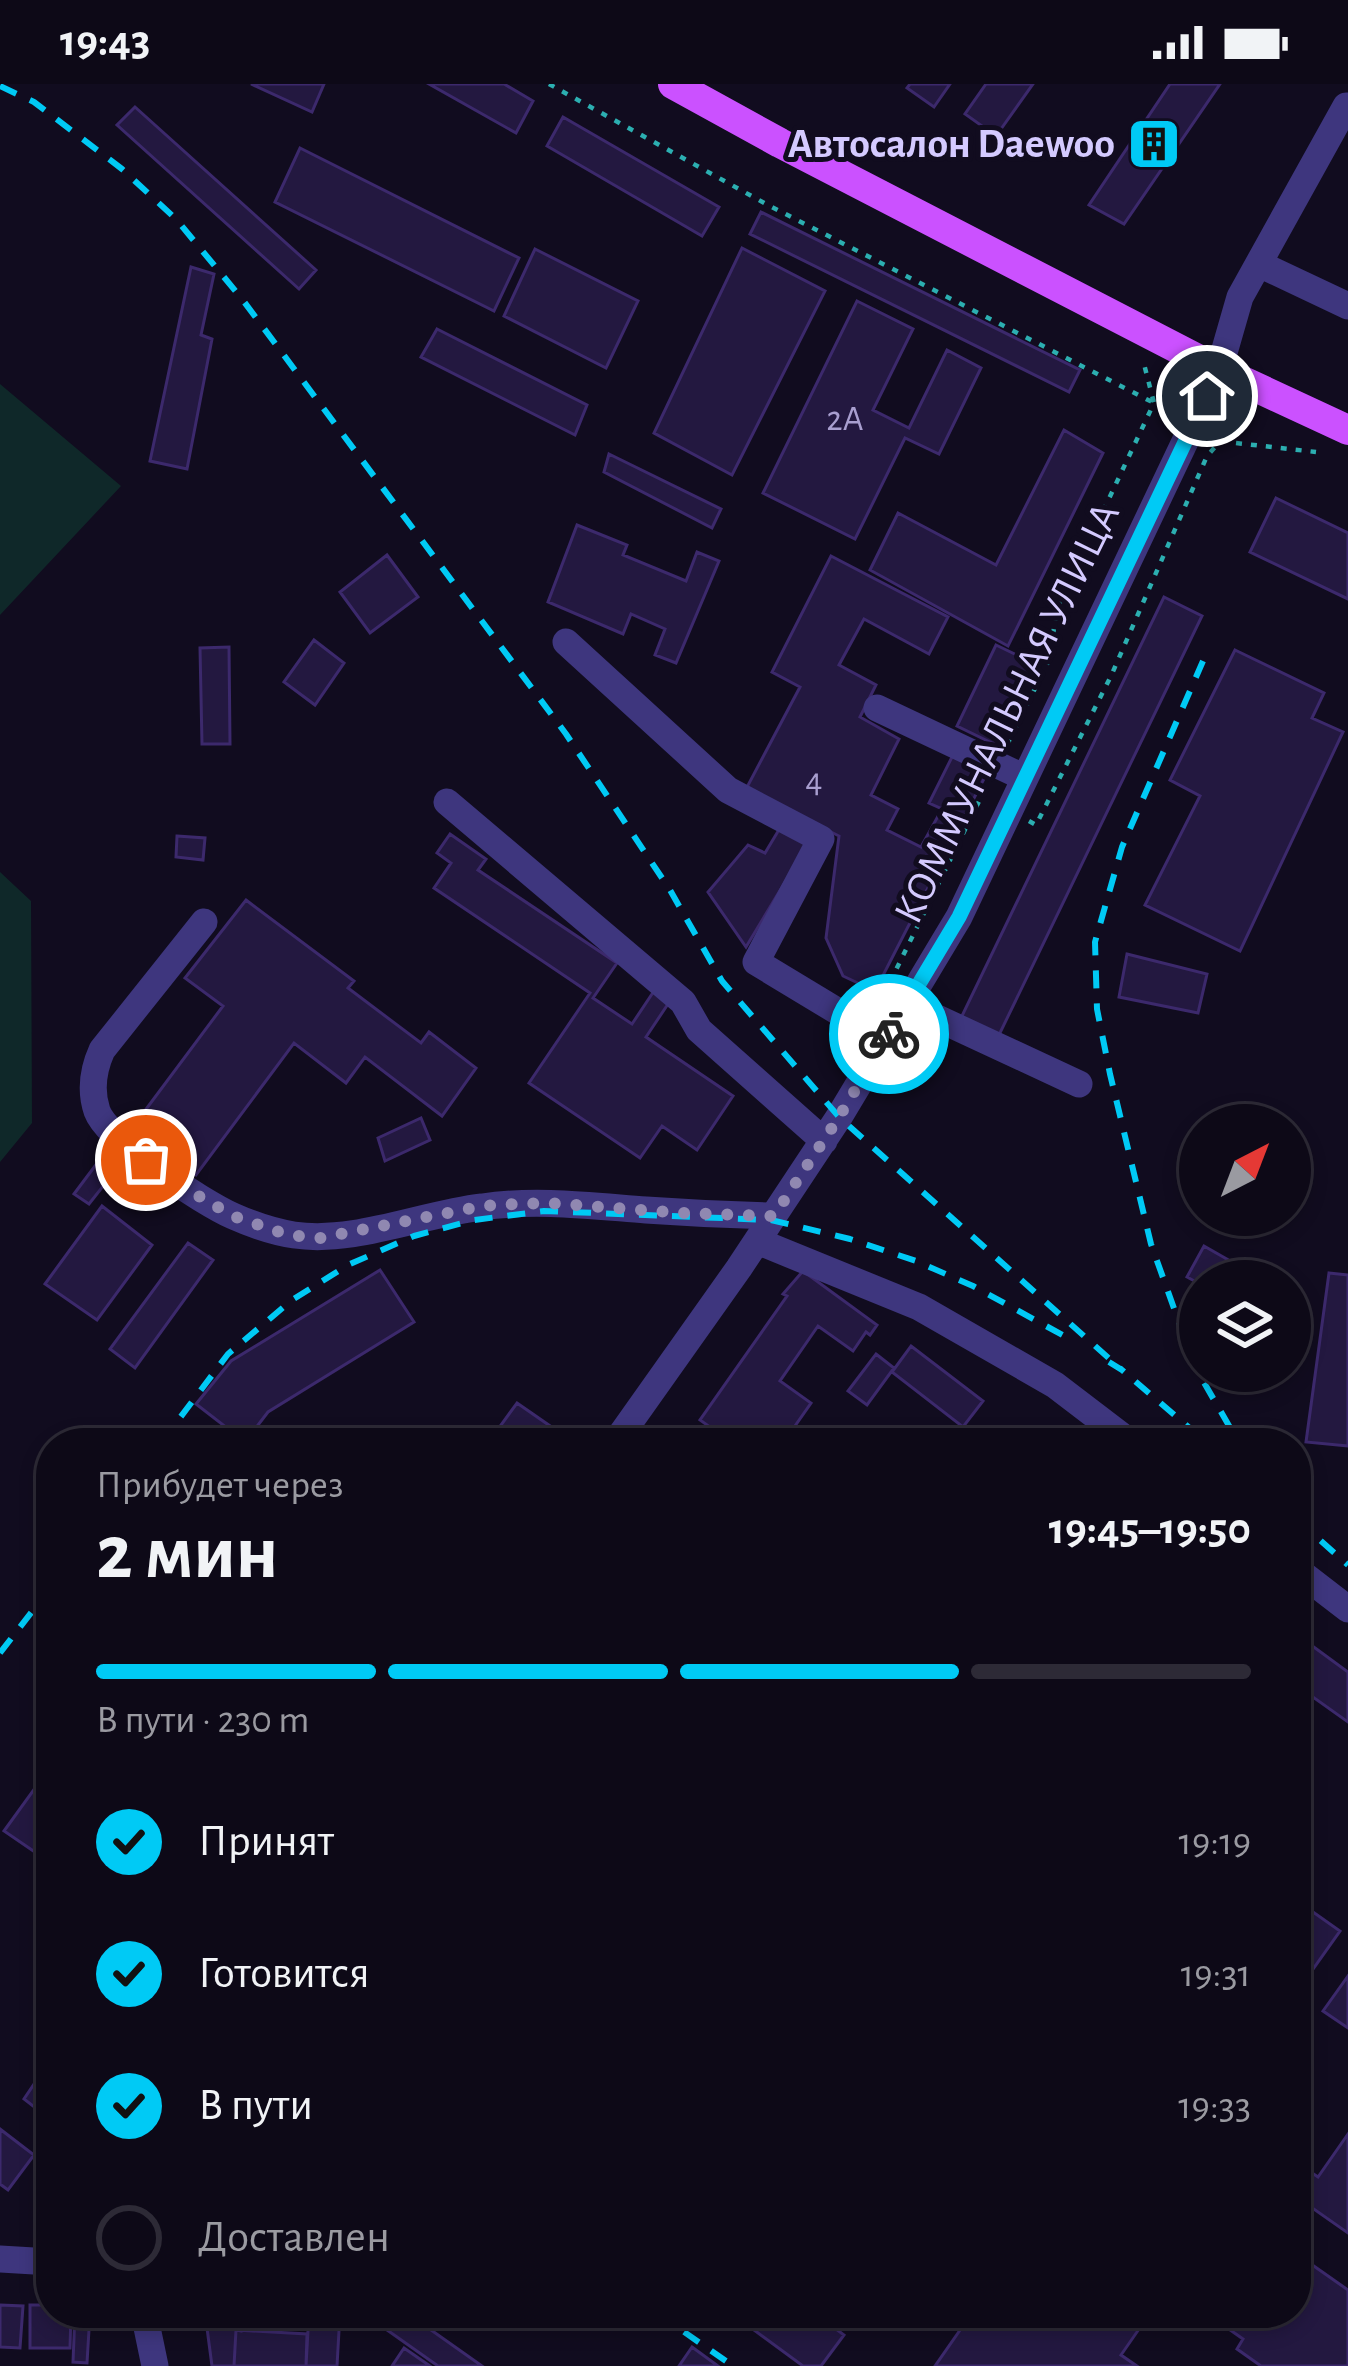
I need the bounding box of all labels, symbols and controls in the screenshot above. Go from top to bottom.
text: 19:43 [60,19,150,64]
building icon: Автосалон Daewoo [1126,116,1182,172]
place label: Автосалон Daewoo [787,123,1115,165]
pin [1156,345,1258,447]
icon: home [1174,363,1240,429]
house number: 2А [826,401,864,437]
street label: КОММУНАЛЬНАЯ УЛИЦА [887,496,1127,930]
house number: 4 [805,763,823,799]
courier [829,974,949,1094]
icon: bike [856,1001,922,1067]
north arrow [1179,1104,1311,1236]
map controls [1179,1104,1311,1392]
pin [95,1109,197,1211]
icon: bag [113,1127,179,1193]
button: layers [1179,1260,1311,1392]
text: Прибудет через [96,1466,343,1505]
text: 19:45–19:50 [1049,1507,1251,1552]
text: 2 мин [96,1515,279,1593]
text: В пути · 230 m [96,1701,310,1740]
icon: check [96,1809,162,1875]
text: Принят [198,1819,334,1864]
text: 19:19 [1179,1823,1251,1862]
icon: check [96,1941,162,2007]
text: Готовится [198,1951,370,1996]
text: 19:31 [1181,1955,1251,1994]
icon: check [96,2073,162,2139]
text: В пути [198,2083,313,2128]
text: 19:33 [1178,2087,1251,2126]
text: Доставлен [198,2215,390,2260]

